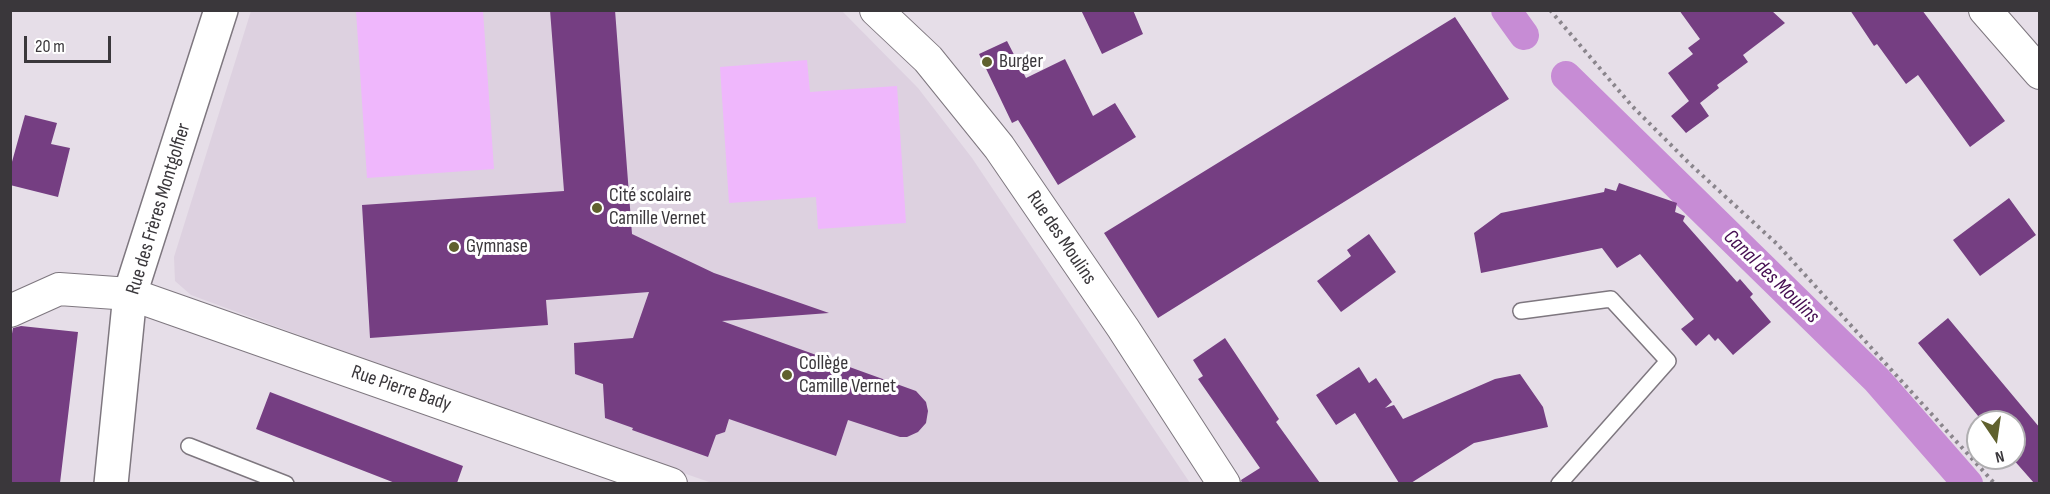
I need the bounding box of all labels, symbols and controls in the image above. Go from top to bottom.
scale bar [27,24,114,62]
text: 20 m [35,36,65,57]
place label: Burger [999,50,1043,74]
marker: Burger [980,55,994,69]
street label: Rue des Frères Montgolfier [122,120,196,298]
place label: Cité scolaire Camille Vernet [609,184,706,231]
street label: Rue des Moulins [1021,187,1101,289]
marker: Cité scolaire Camille Vernet [590,201,604,215]
water label: Canal des Moulins [1718,225,1824,329]
place label: Gymnase [466,235,528,259]
marker: Gymnase [447,240,461,254]
place label: Collège Camille Vernet [799,352,896,399]
street label: Rue Pierre Bady [348,361,454,417]
marker: Collège Camille Vernet [780,368,794,382]
north arrow [1966,410,2026,470]
text: N [1993,446,2006,466]

